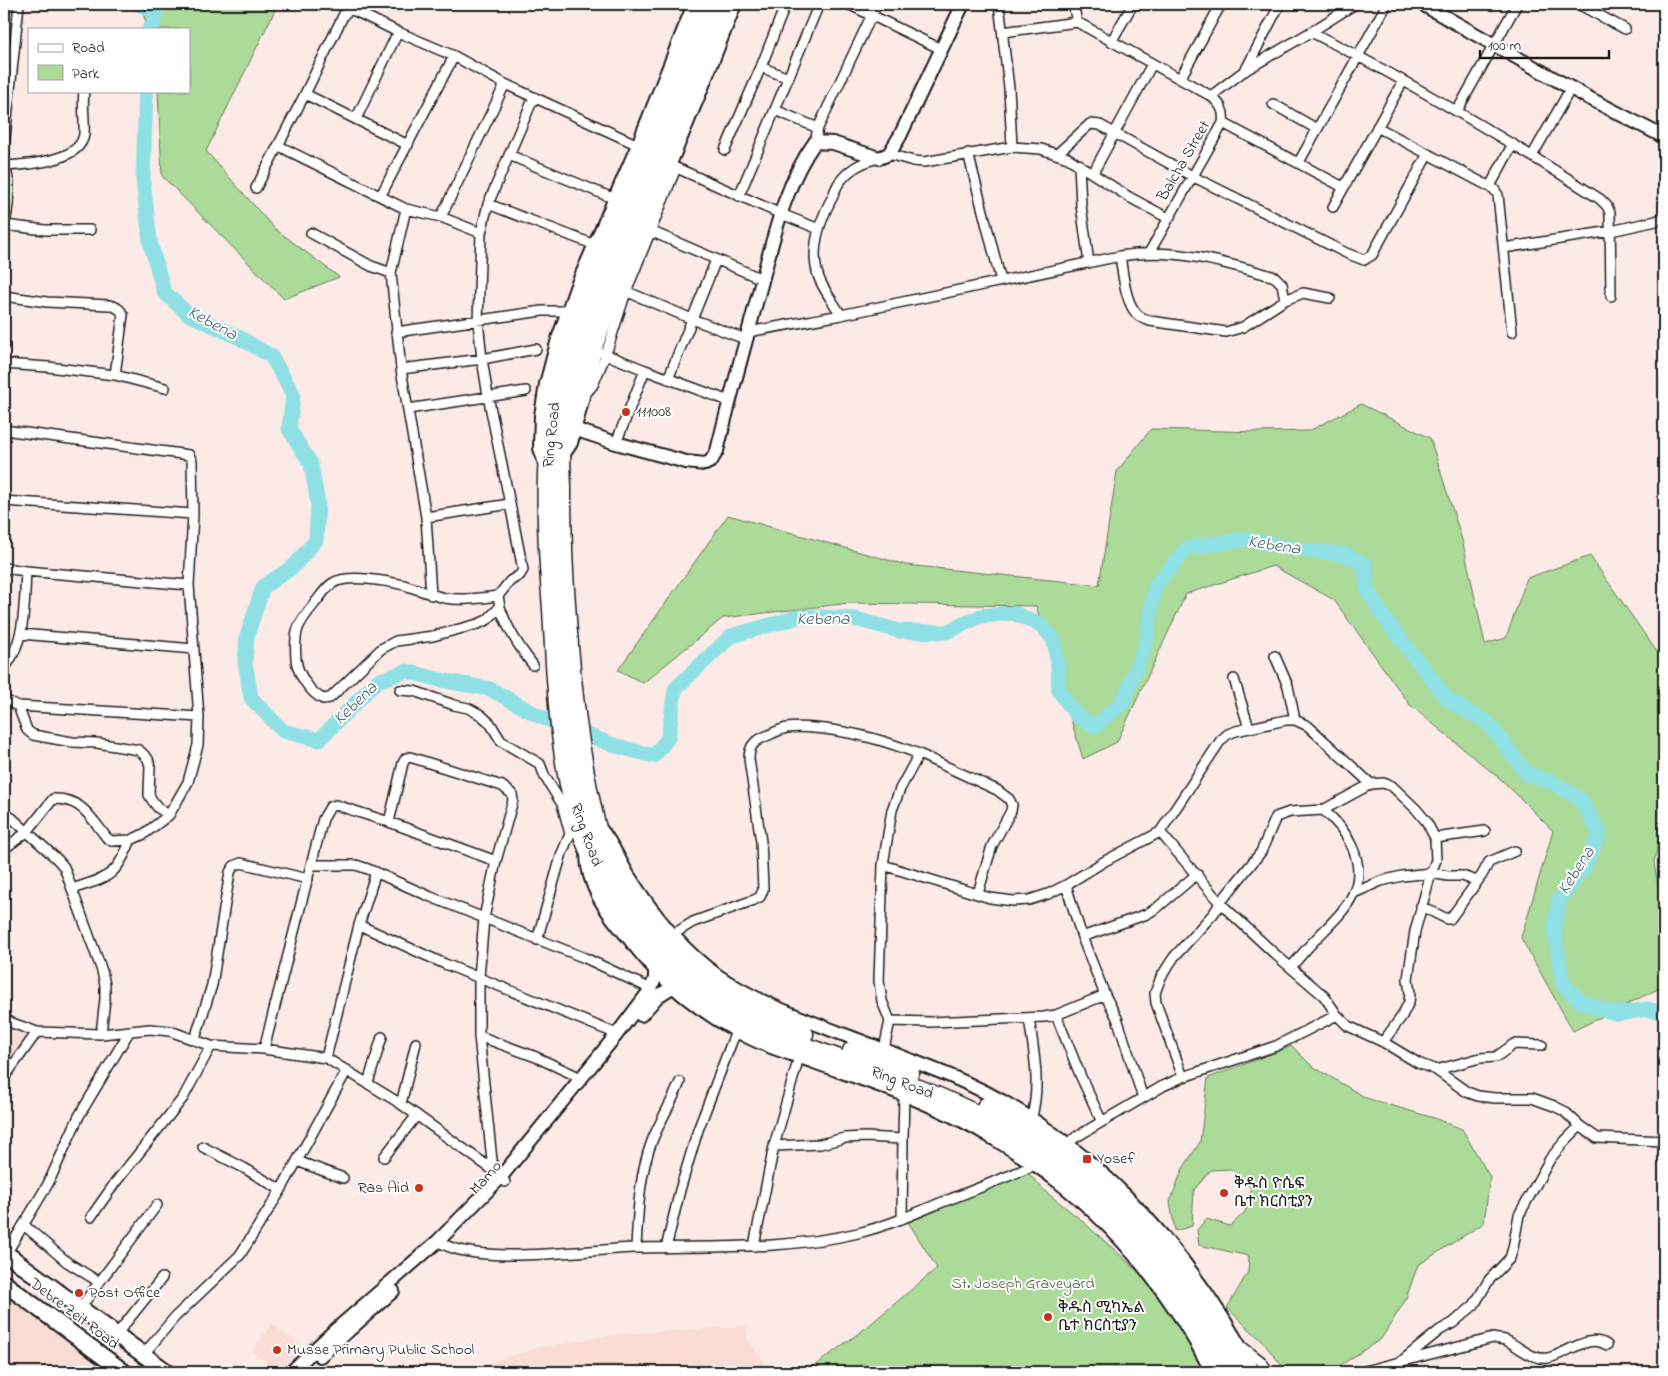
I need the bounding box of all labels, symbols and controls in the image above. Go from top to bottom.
legend [28,28,190,92]
scale bar [1480,28,1609,60]
text: 100 m [1488,35,1521,57]
text: Road [72,37,105,59]
text: Park [72,63,100,85]
street label: Balcha Street [1151,116,1217,207]
water label: Kebena [183,300,242,348]
place label: 111008 [636,400,671,424]
street label: Ring Road [537,401,567,469]
marker: 111008 [620,406,632,418]
water label: Kebena [1246,529,1302,563]
water label: Kebena [797,607,850,633]
water label: Kebena [328,676,384,732]
street label: Ring Road [564,800,608,870]
water label: Kebena [1552,841,1602,900]
street label: Ring Road [867,1060,937,1106]
place label: Yosef [1097,1147,1135,1171]
marker: Yosef [1081,1153,1093,1165]
street label: Mamo [464,1155,508,1201]
place label: ቅዱስ ዮሴፍ ቤተ ክርስቲያን [1234,1172,1313,1214]
place label: Ras Aid [358,1176,409,1200]
marker: Ras Aid [413,1182,425,1194]
marker: ቅዱስ ዮሴፍ ቤተ ክርስቲያን [1218,1187,1230,1199]
street label: Debre Zeit Road [23,1272,124,1356]
park label: St. Joseph Graveyard [951,1272,1095,1296]
place label: Post Office [89,1281,161,1305]
marker: Post Office [73,1287,85,1299]
place label: ቅዱስ ሚካኤል ቤተ ክርስቲያን [1058,1296,1145,1338]
marker: ቅዱስ ሚካኤል ቤተ ክርስቲያን [1042,1311,1054,1323]
place label: Musse Primary Public School [287,1338,475,1362]
marker: Musse Primary Public School [271,1344,283,1356]

